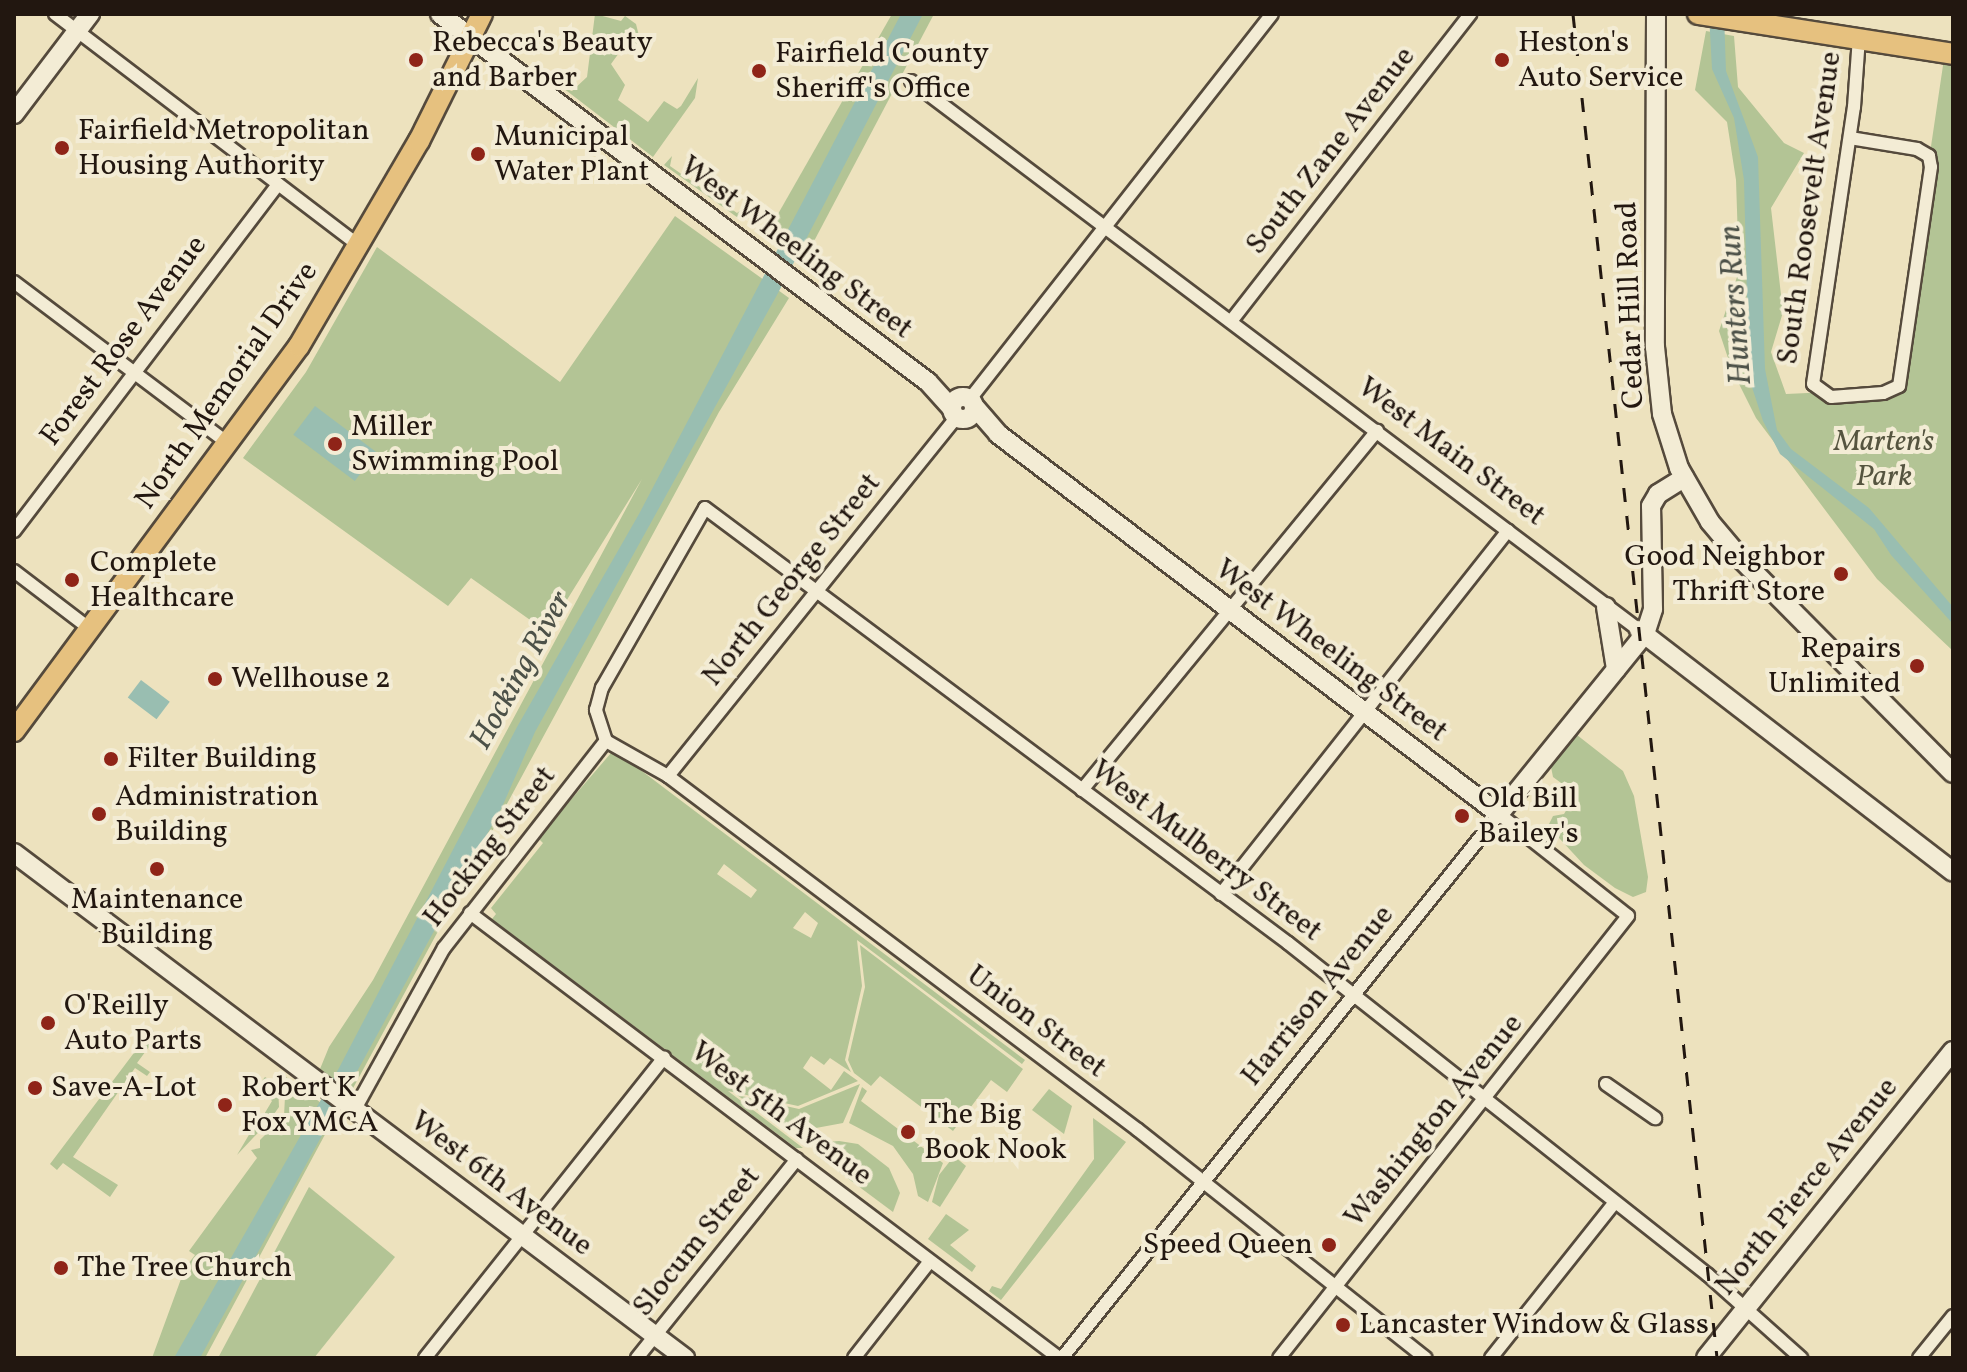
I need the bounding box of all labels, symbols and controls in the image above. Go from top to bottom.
place label: Rebecca's Beauty and Barber [432,25,653,96]
place label: Heston's Auto Service [1518,25,1683,96]
place label: Fairfield County Sheriff's Office [775,36,989,106]
street label: South Zane Avenue [1239,40,1423,262]
street label: South Roosevelt Avenue [1770,49,1850,367]
marker: Rebecca's Beauty and Barber [407,51,425,69]
marker: Heston's Auto Service [1493,51,1511,69]
marker: Fairfield County Sheriff's Office [750,62,768,80]
place label: Fairfield Metropolitan Housing Authority [78,113,370,184]
place label: Municipal Water Plant [494,119,649,190]
marker: Fairfield Metropolitan Housing Authority [53,139,71,157]
marker: Municipal Water Plant [469,145,487,163]
street label: West Wheeling Street [672,148,920,348]
street label: Cedar Hill Road [1609,201,1653,409]
water label: Hunters Run [1712,224,1762,386]
street label: Forest Rose Avenue [33,229,215,453]
street label: North Memorial Drive [128,255,326,517]
street label: West Main Street [1350,370,1552,534]
place label: Miller Swimming Pool [351,409,559,480]
park label: Marten's Park [1834,424,1934,494]
marker: Miller Swimming Pool [326,435,344,453]
street label: North George Street [695,466,889,694]
place label: Good Neighbor Thrift Store [1625,539,1825,610]
place label: Complete Healthcare [90,545,234,616]
street label: West Wheeling Street [1207,551,1455,751]
marker: Good Neighbor Thrift Store [1832,565,1850,583]
marker: Complete Healthcare [61,569,83,591]
water label: Hocking River [463,585,581,757]
place label: Repairs Unlimited [1768,631,1901,702]
marker: Repairs Unlimited [1908,657,1926,675]
place label: Wellhouse 2 [231,661,391,697]
marker: Wellhouse 2 [206,670,224,688]
place label: Filter Building [127,741,317,777]
marker: Filter Building [102,750,120,768]
street label: West Mulberry Street [1083,752,1329,950]
street label: Hocking Street [416,759,564,935]
place label: Administration Building [115,779,319,850]
place label: Old Bill Bailey's [1478,781,1579,852]
marker: Administration Building [90,805,108,823]
marker: Old Bill Bailey's [1453,807,1471,825]
marker: Maintenance Building [148,860,166,878]
place label: Maintenance Building [71,882,243,952]
street label: Harrison Avenue [1234,898,1402,1094]
street label: Union Street [959,958,1113,1086]
place label: O'Reilly Auto Parts [64,988,202,1058]
street label: Washington Avenue [1337,1007,1531,1235]
marker: O'Reilly Auto Parts [39,1014,57,1032]
street label: West 5th Avenue [683,1034,879,1194]
place label: Save-A-Lot [51,1070,197,1106]
place label: Robert K Fox YMCA [241,1070,379,1140]
street label: North Pierce Avenue [1708,1071,1906,1303]
marker: Save-A-Lot [26,1079,44,1097]
marker: Robert K Fox YMCA [216,1096,234,1114]
place label: The Big Book Nook [924,1097,1067,1168]
street label: West 6th Avenue [403,1104,599,1264]
marker: The Big Book Nook [899,1123,917,1141]
street label: Slocum Street [625,1160,769,1324]
place label: Speed Queen [1143,1227,1313,1263]
marker: Speed Queen [1320,1236,1338,1254]
place label: The Tree Church [77,1250,293,1286]
marker: The Tree Church [52,1259,70,1277]
place label: Lancaster Window & Glass [1359,1307,1711,1343]
marker: Lancaster Window & Glass [1334,1316,1352,1334]

